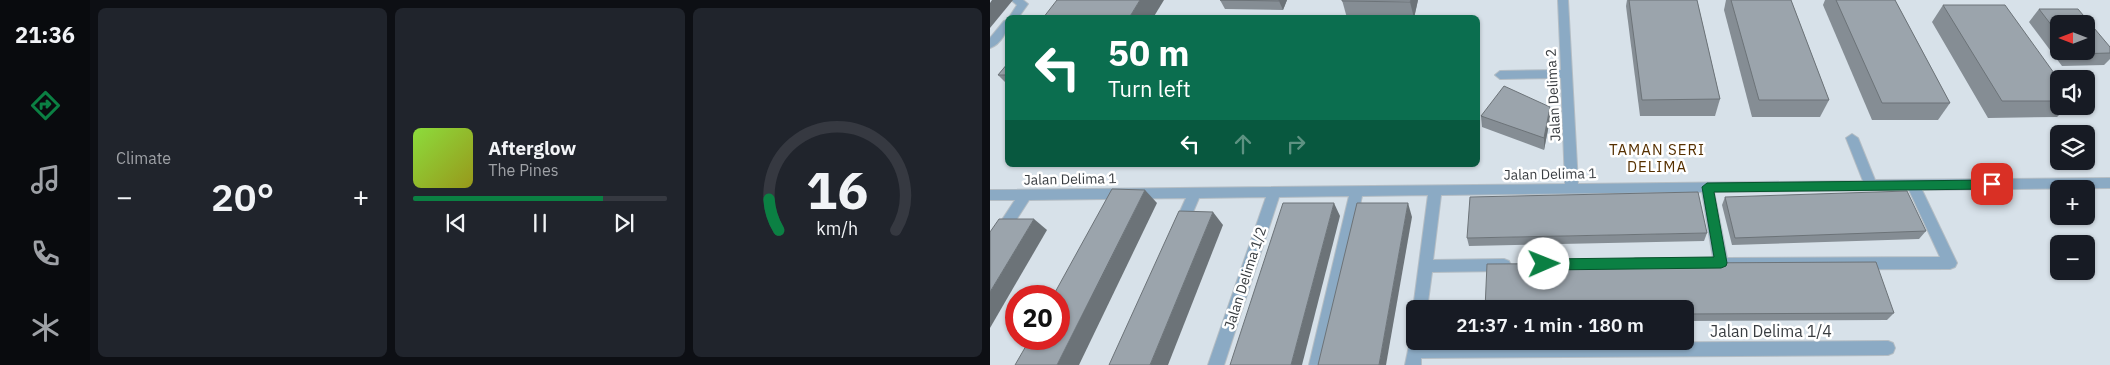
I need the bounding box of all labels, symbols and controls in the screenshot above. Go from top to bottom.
north arrow [2050,15,2095,60]
map controls [2050,15,2095,280]
text: 21:36 [15,20,75,49]
text: 50 m [1108,30,1190,76]
icon: left [1025,35,1090,100]
street label: Jalan Delima 2 [1542,48,1564,142]
button: sound [2050,70,2095,115]
text: Turn left [1108,74,1191,103]
icon: directions [28,88,63,123]
button: layers [2050,125,2095,170]
icon: left [1176,130,1204,158]
icon: ahead [1229,130,1257,158]
icon: right [1282,130,1310,158]
text: Afterglow [488,136,576,160]
district label: TAMAN SERI DELIMA [1609,140,1705,176]
text: Climate [116,148,171,168]
text: 16 [806,156,869,223]
text: The Pines [488,160,559,180]
icon: music [28,162,63,197]
pin [1971,163,2013,205]
street label: Jalan Delima 1 [1503,164,1597,184]
street label: Jalan Delima 1 [1023,169,1117,189]
icon: arrive [1978,170,2006,198]
text: 20° [211,172,274,221]
text: − [116,178,133,215]
text: + [353,178,369,215]
button: + [2050,180,2095,225]
icon: previous [442,209,470,237]
icon: pause [526,209,554,237]
icon: next [610,209,638,237]
text: km/h [816,217,858,240]
street label: Jalan Delima 1/2 [1220,224,1270,332]
button: − [2050,235,2095,280]
icon: phone [28,236,63,271]
position arrow [1517,237,1569,289]
speed limit sign: 20 [1005,285,1070,350]
icon: climate [28,310,63,345]
text: 21:37 · 1 min · 180 m [1456,313,1644,337]
street label: Jalan Delima 1/4 [1710,321,1832,341]

